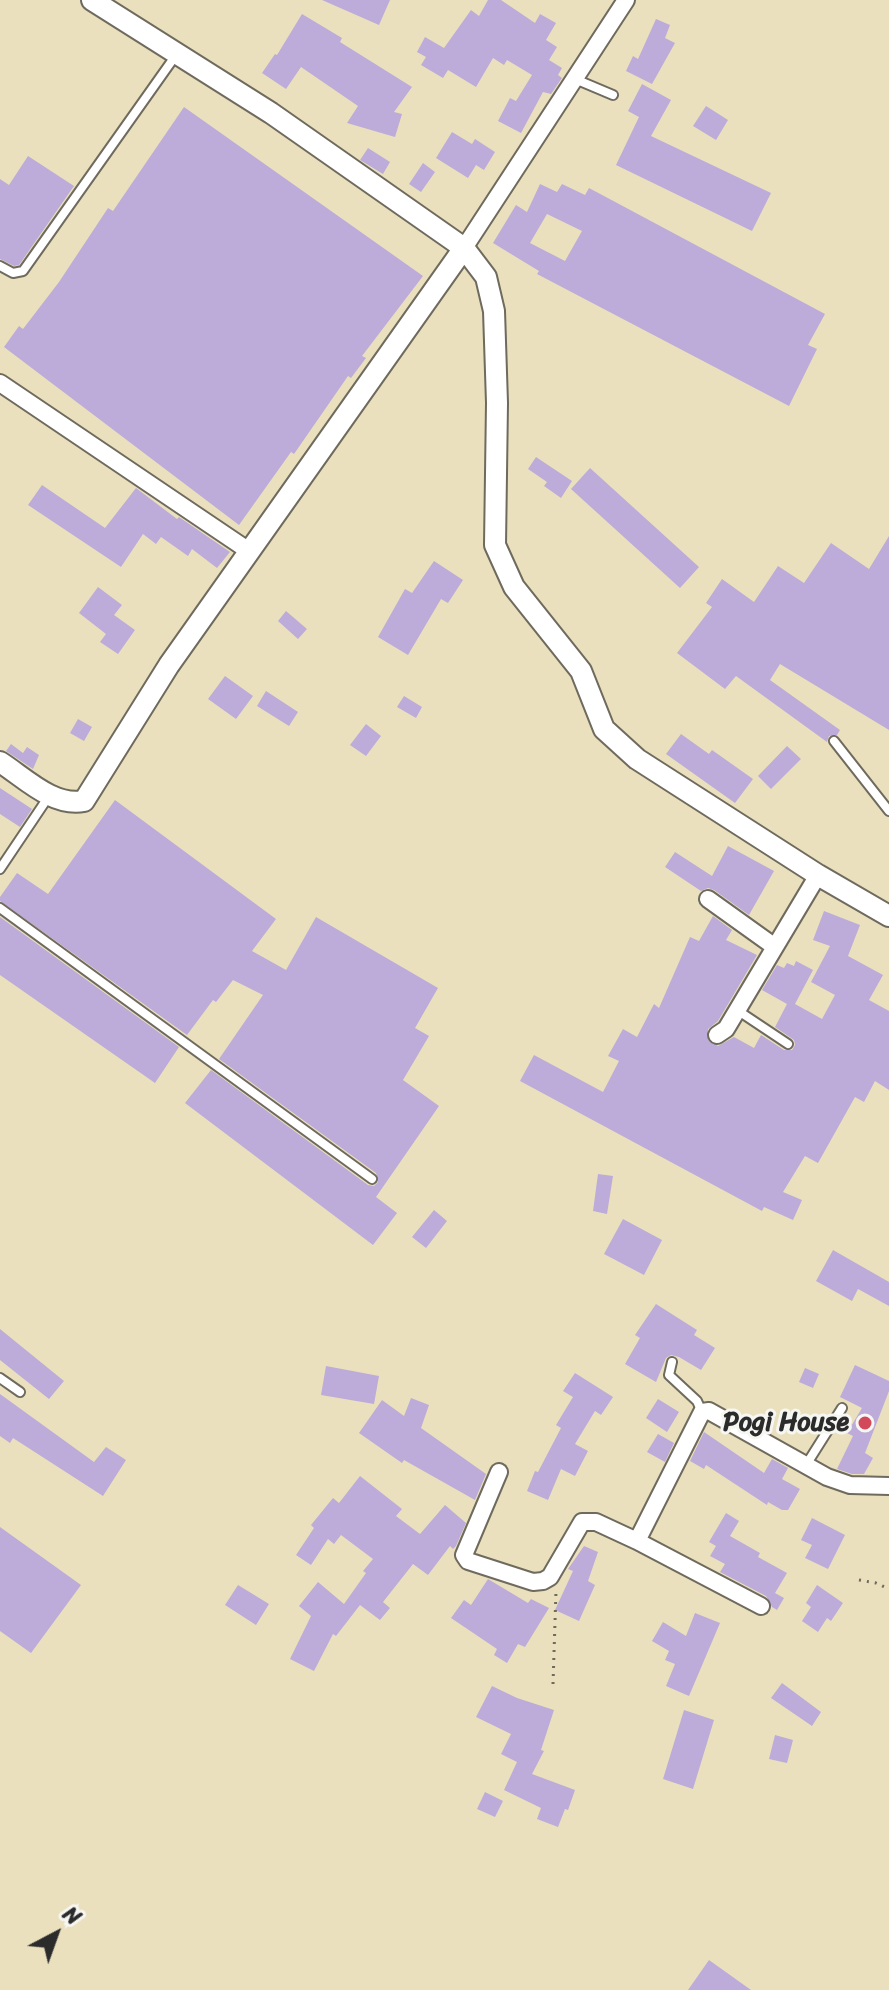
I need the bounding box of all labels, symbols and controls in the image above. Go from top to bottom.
place label: Pogi House [723,1407,849,1439]
marker: Pogi House [856,1414,874,1432]
north arrow [16,1894,96,1974]
text: N [54,1896,91,1935]

